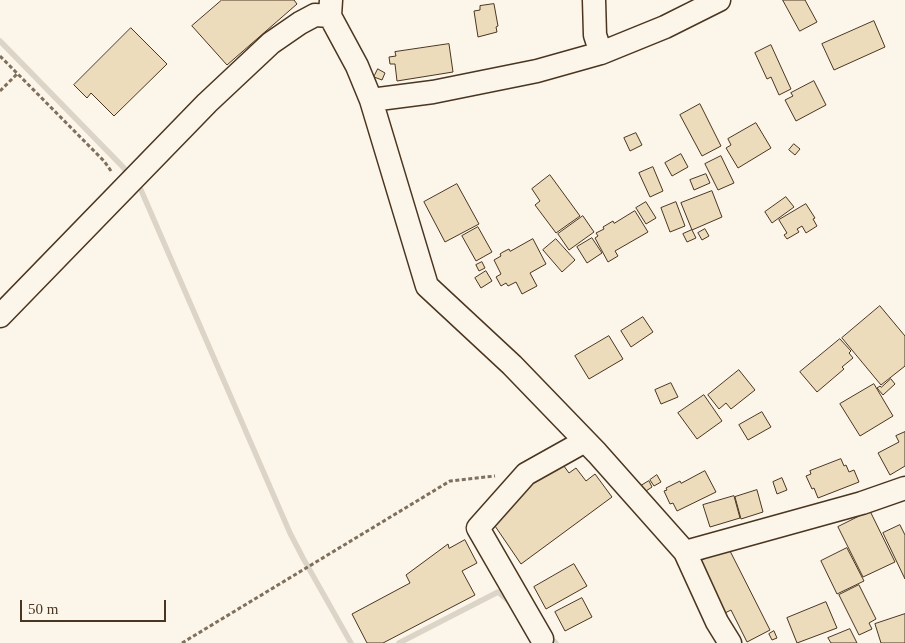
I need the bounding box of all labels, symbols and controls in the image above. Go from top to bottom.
scale bar [22,590,169,622]
text: 50 m [28,601,58,617]

